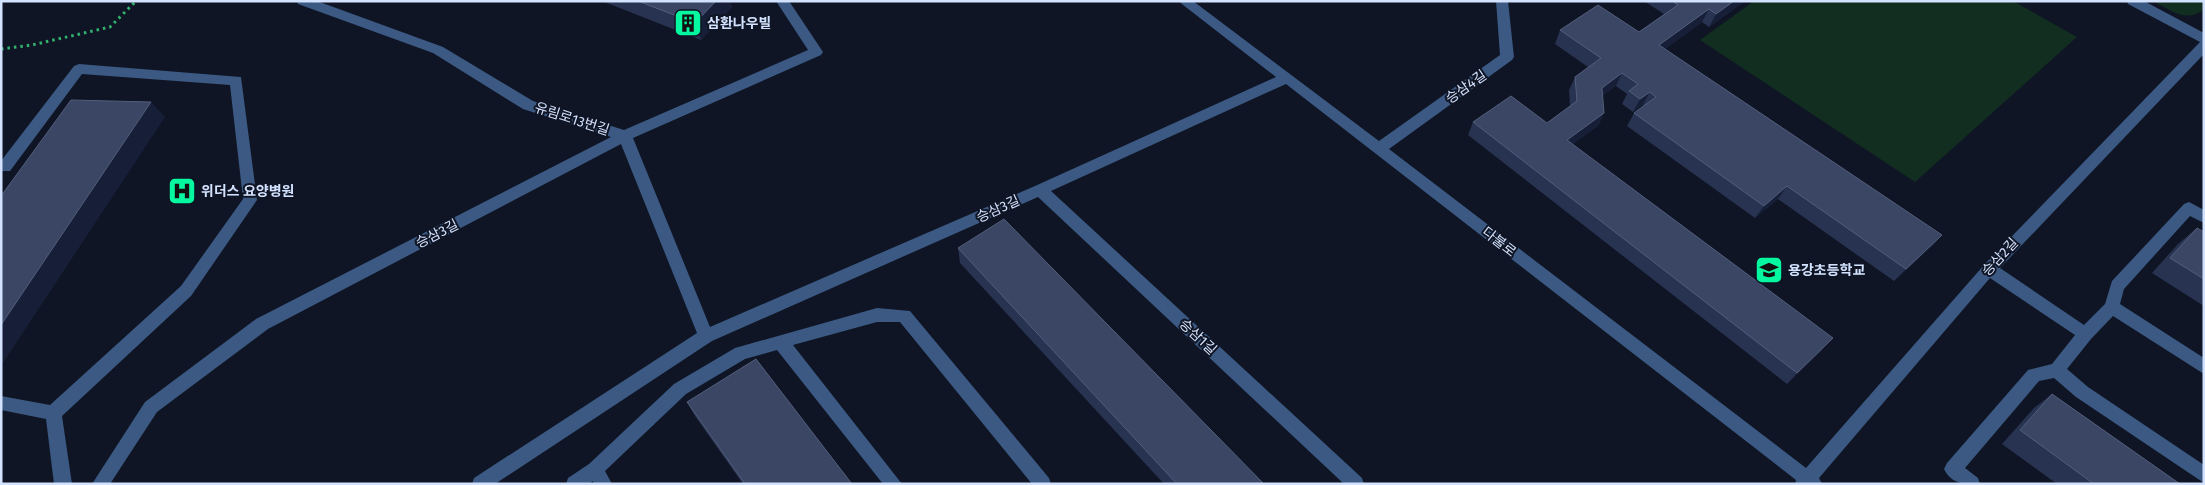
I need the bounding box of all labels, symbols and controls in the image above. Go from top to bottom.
building icon: 삼환나우빌 [673,8,703,38]
place label: 삼환나우빌 [707,15,771,32]
street label: 승삼4길 [1442,67,1490,107]
street label: 유림로13번길 [533,99,611,139]
hospital icon: 위더스 요양병원 [167,176,197,206]
place label: 위더스 요양병원 [201,183,294,200]
street label: 승삼3길 [974,192,1022,226]
street label: 승삼3길 [413,216,461,252]
street label: 다불로 [1479,223,1520,261]
street label: 승삼2길 [1978,235,2022,279]
school or university icon: 용강초등학교 [1754,255,1784,285]
place label: 용강초등학교 [1788,262,1865,279]
street label: 승삼1길 [1176,316,1220,358]

